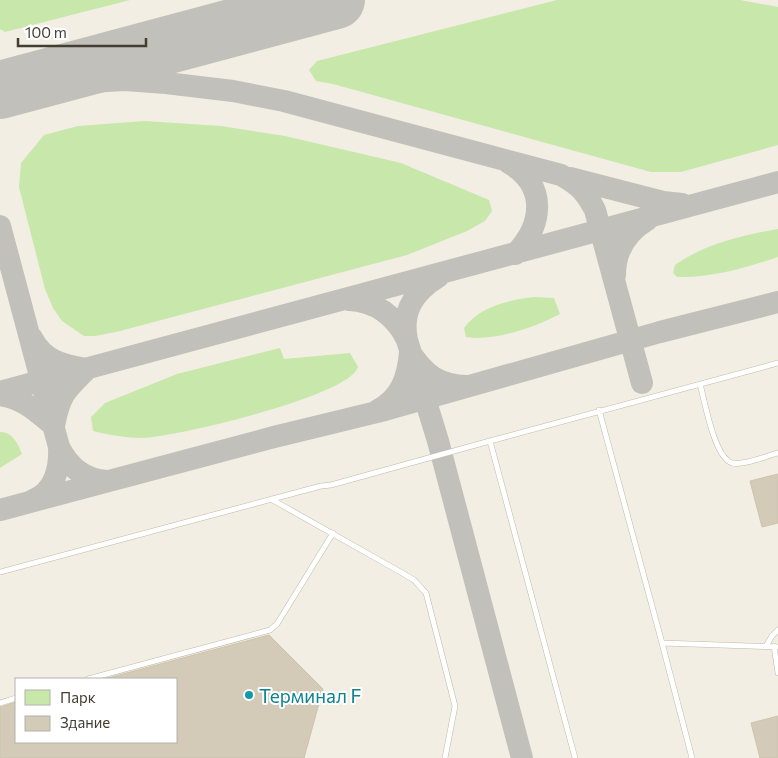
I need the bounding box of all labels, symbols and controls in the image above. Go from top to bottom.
scale bar [18,15,145,47]
text: 100 m [25,23,67,41]
legend [15,678,178,743]
place label: Терминал F [259,684,362,707]
text: Парк [60,688,96,706]
marker: Терминал F [243,689,255,701]
text: Здание [60,713,110,731]

